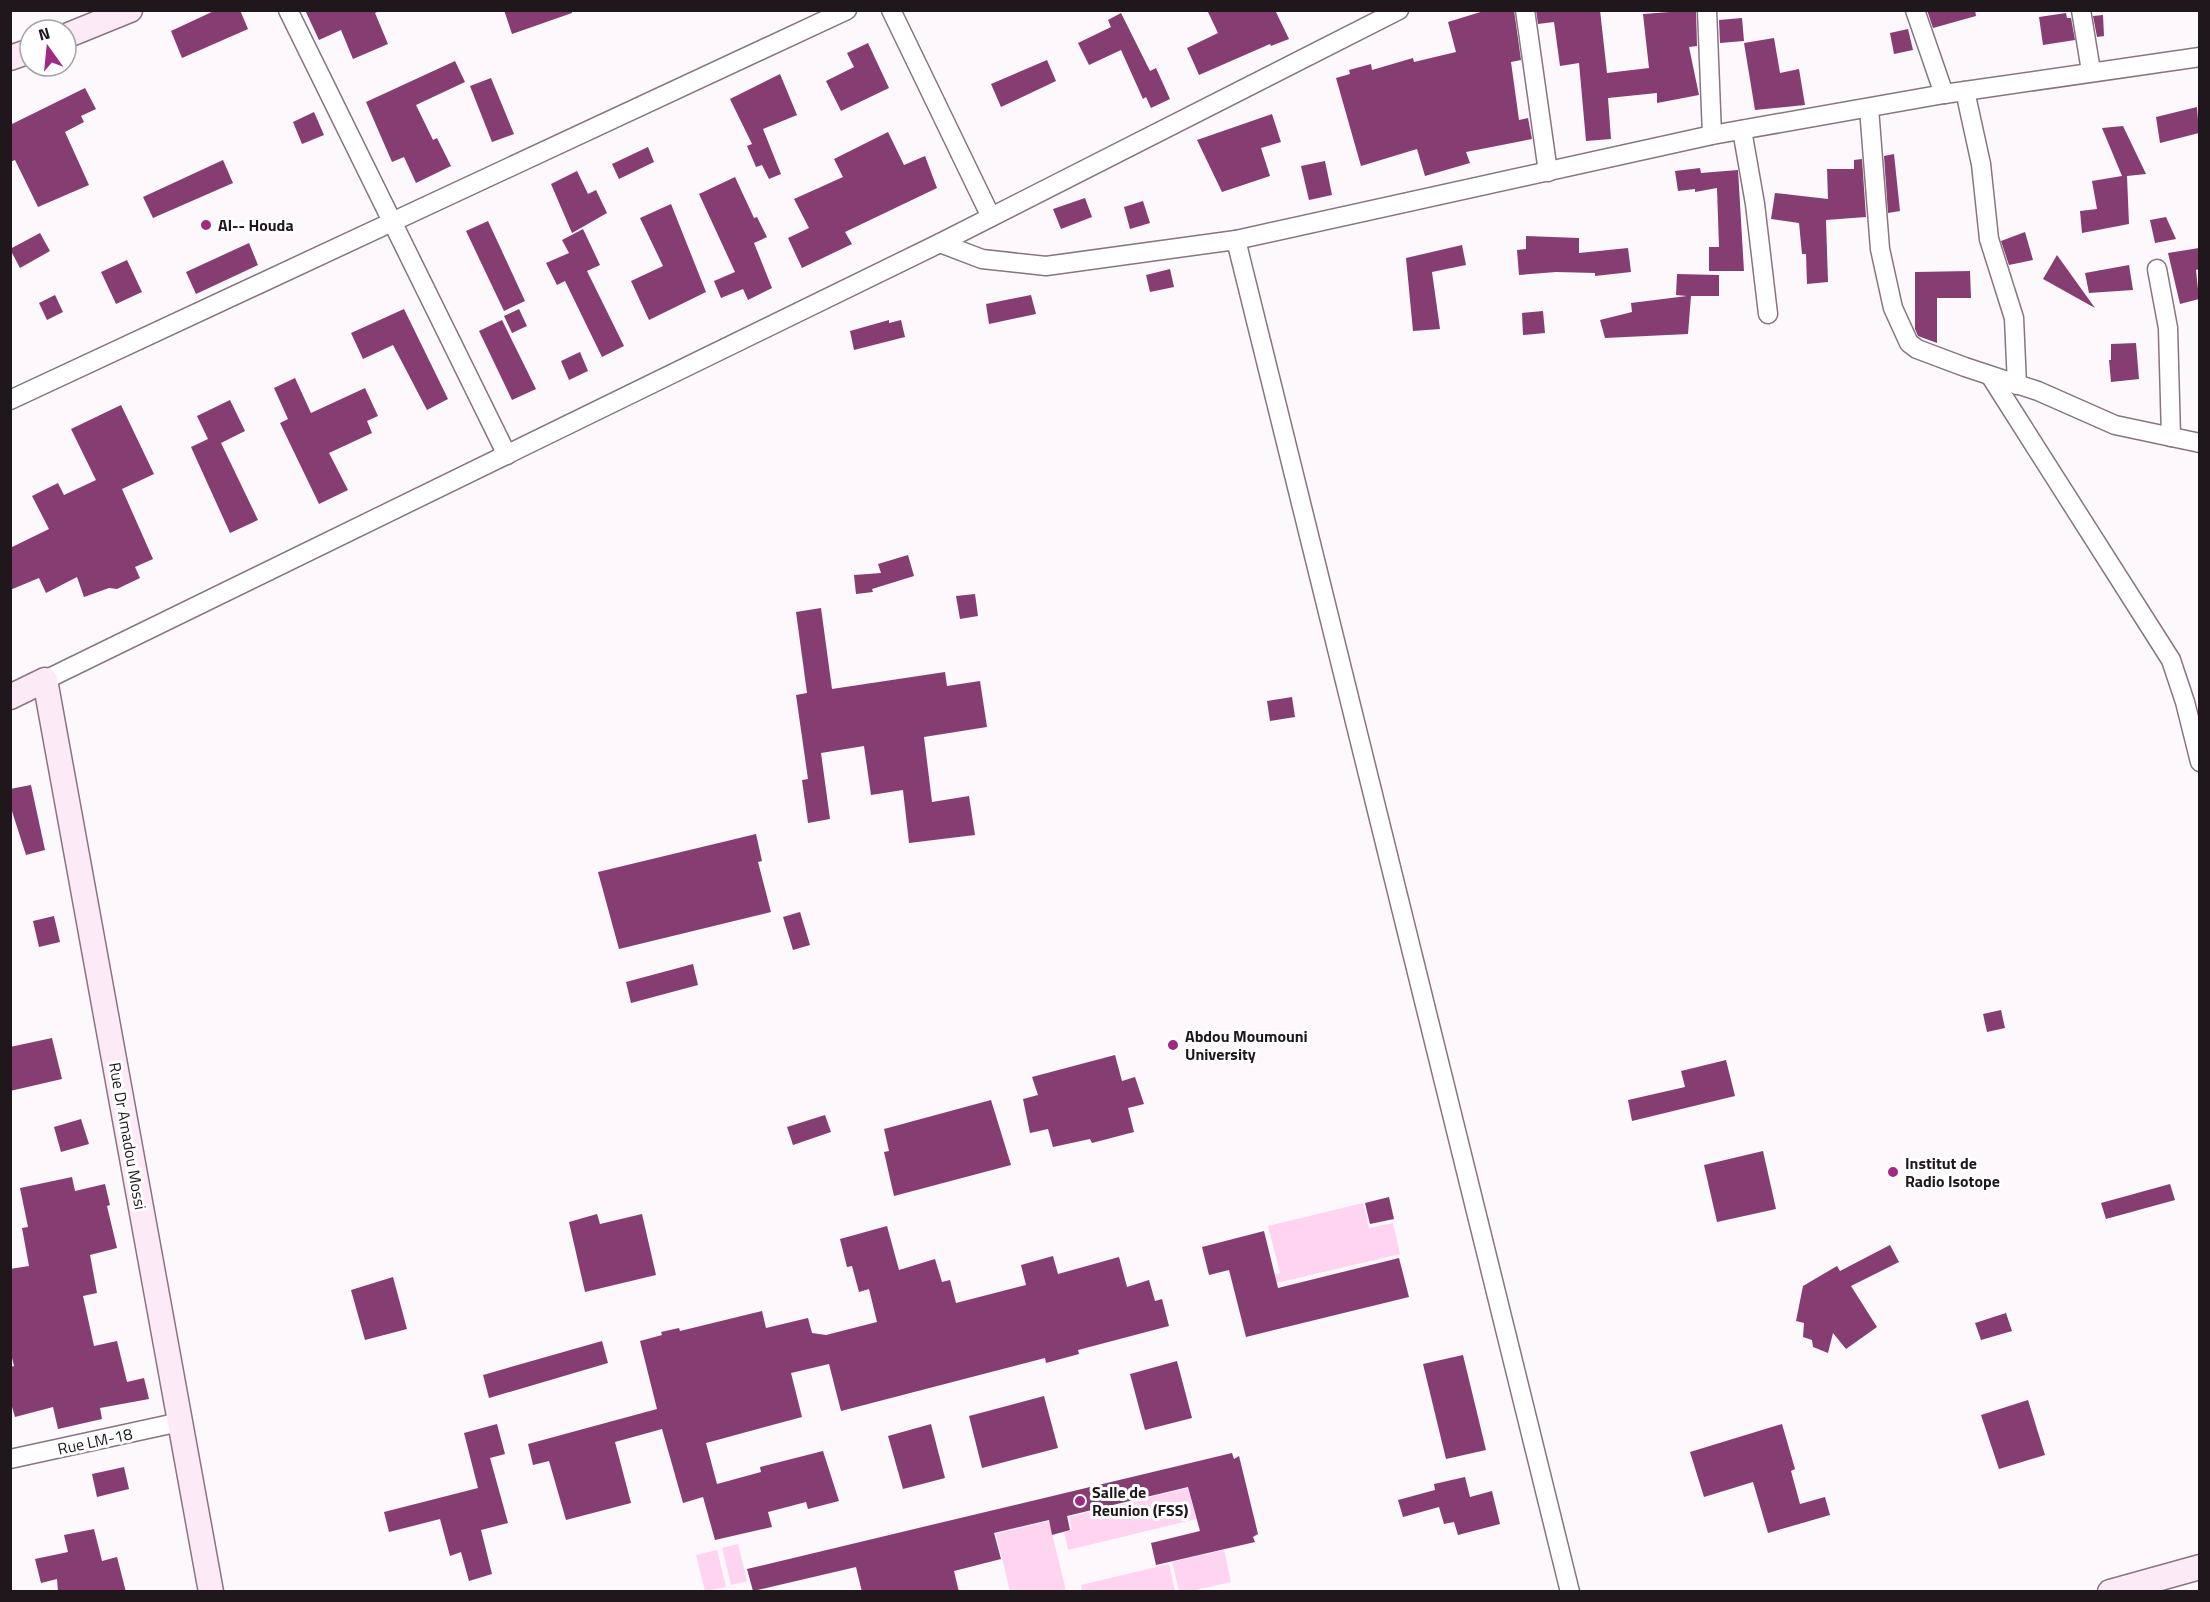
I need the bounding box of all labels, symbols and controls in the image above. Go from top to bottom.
north arrow [18,18,78,78]
text: N [36,20,53,47]
place label: Al-- Houda [218,213,294,237]
marker: Al-- Houda [199,218,213,232]
place label: Abdou Moumouni University [1185,1024,1308,1066]
marker: Abdou Moumouni University [1166,1038,1180,1052]
street label: Rue Dr Amadou Mossi [103,1060,153,1212]
place label: Institut de Radio Isotope [1905,1151,2000,1193]
marker: Institut de Radio Isotope [1886,1165,1900,1179]
street label: Rue LM-18 [55,1421,135,1461]
place label: Salle de Reunion (FSS) [1092,1480,1188,1522]
marker: Salle de Reunion (FSS) [1073,1494,1087,1508]

